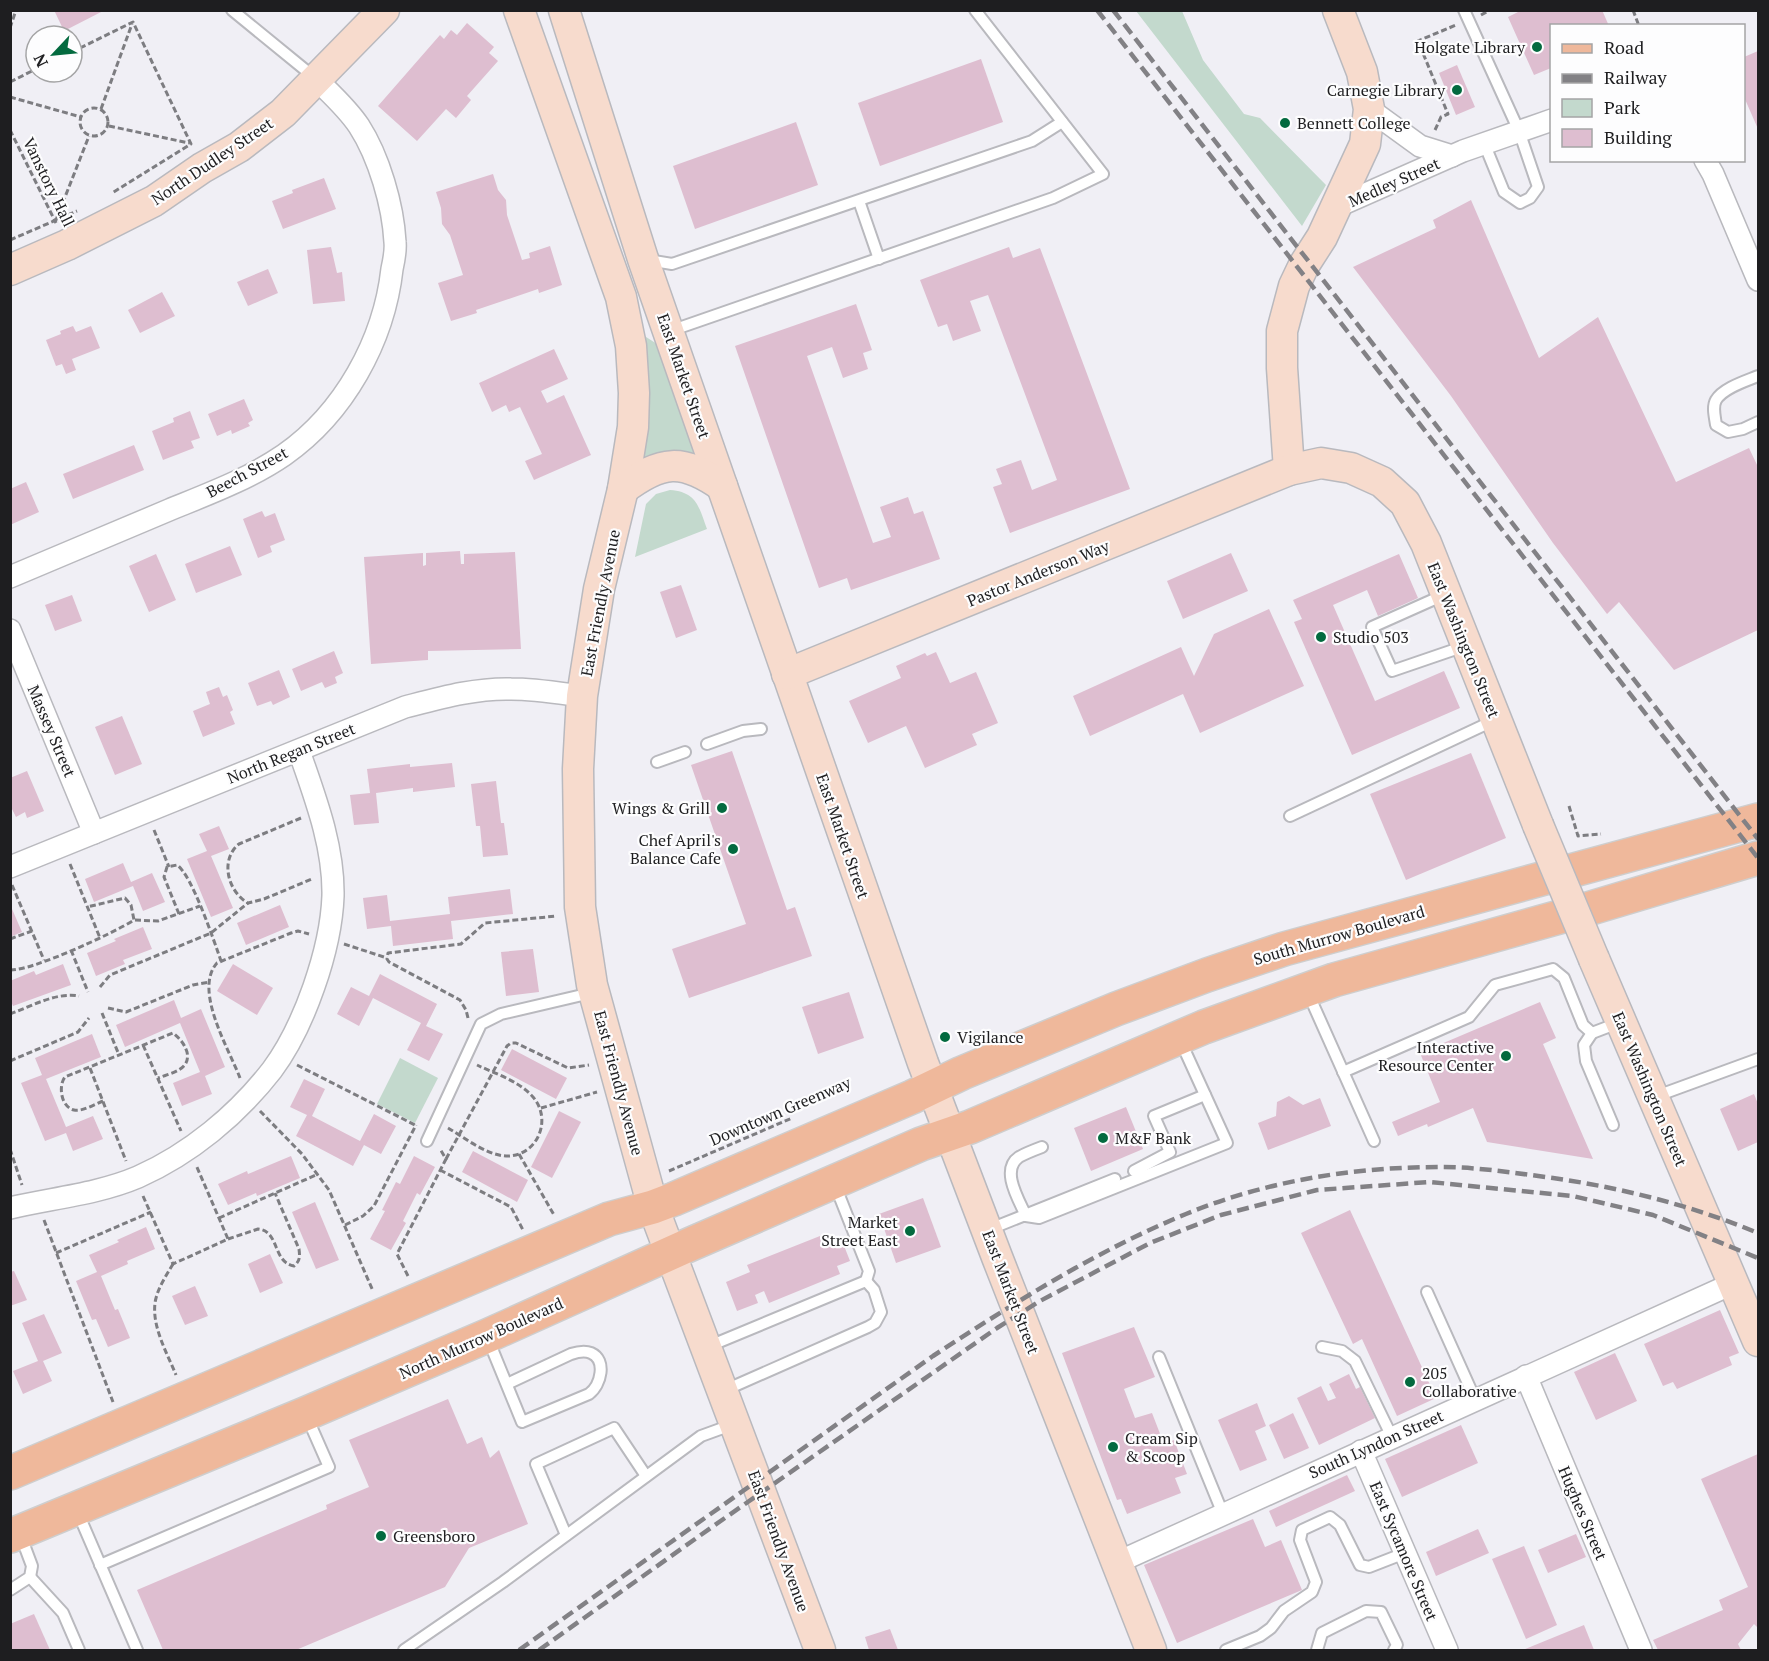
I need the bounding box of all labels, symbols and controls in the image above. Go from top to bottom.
north arrow [24,24,84,84]
legend [1550,24,1745,162]
text: Road [1604,35,1644,59]
place label: Holgate Library [1414,36,1526,58]
marker: Holgate Library [1530,40,1544,54]
text: N [28,50,53,71]
text: Railway [1604,65,1668,89]
place label: Carnegie Library [1327,79,1446,101]
marker: Carnegie Library [1450,83,1464,97]
text: Park [1604,95,1641,119]
street label: North Dudley Street [147,112,277,210]
place label: Bennett College [1297,112,1411,134]
marker: Bennett College [1278,116,1292,130]
text: Building [1604,125,1672,149]
street label: Vanstory Hall [18,134,80,230]
street label: Medley Street [1345,152,1443,212]
street label: East Market Street [652,311,716,442]
street label: Beech Street [202,441,292,503]
street label: East Friendly Avenue [575,528,625,678]
street label: Pastor Anderson Way [964,534,1113,612]
street label: East Washington Street [1423,559,1505,721]
place label: Studio 503 [1333,626,1409,648]
marker: Studio 503 [1314,630,1328,644]
street label: Massey Street [23,681,81,781]
street label: North Regan Street [224,717,358,789]
street label: East Market Street [811,771,875,902]
place label: Wings & Grill [612,797,710,819]
marker: Wings & Grill [715,801,729,815]
place label: Chef April's Balance Cafe [630,829,721,869]
marker: Chef April's Balance Cafe [726,842,740,856]
street label: South Murrow Boulevard [1251,900,1427,970]
street label: East Friendly Avenue [589,1008,649,1158]
street label: East Washington Street [1607,1008,1693,1170]
place label: Vigilance [957,1026,1024,1048]
marker: Vigilance [938,1030,952,1044]
place label: Interactive Resource Center [1378,1036,1495,1076]
marker: Interactive Resource Center [1499,1049,1513,1063]
street label: Downtown Greenway [706,1071,855,1151]
place label: M&F Bank [1115,1127,1192,1149]
marker: M&F Bank [1096,1131,1110,1145]
place label: Market Street East [821,1211,898,1251]
marker: Market Street East [903,1224,917,1238]
street label: East Market Street [977,1227,1045,1357]
street label: North Murrow Boulevard [396,1292,566,1384]
place label: 205 Collaborative [1422,1362,1517,1402]
marker: 205 Collaborative [1403,1375,1417,1389]
street label: South Lyndon Street [1305,1404,1447,1484]
place label: Cream Sip & Scoop [1125,1427,1198,1467]
marker: Cream Sip & Scoop [1106,1440,1120,1454]
street label: Hughes Street [1553,1463,1613,1563]
street label: East Friendly Avenue [743,1467,815,1615]
street label: East Sycamore Street [1365,1478,1443,1624]
place label: Greensboro [393,1525,475,1547]
marker: Greensboro [374,1529,388,1543]

